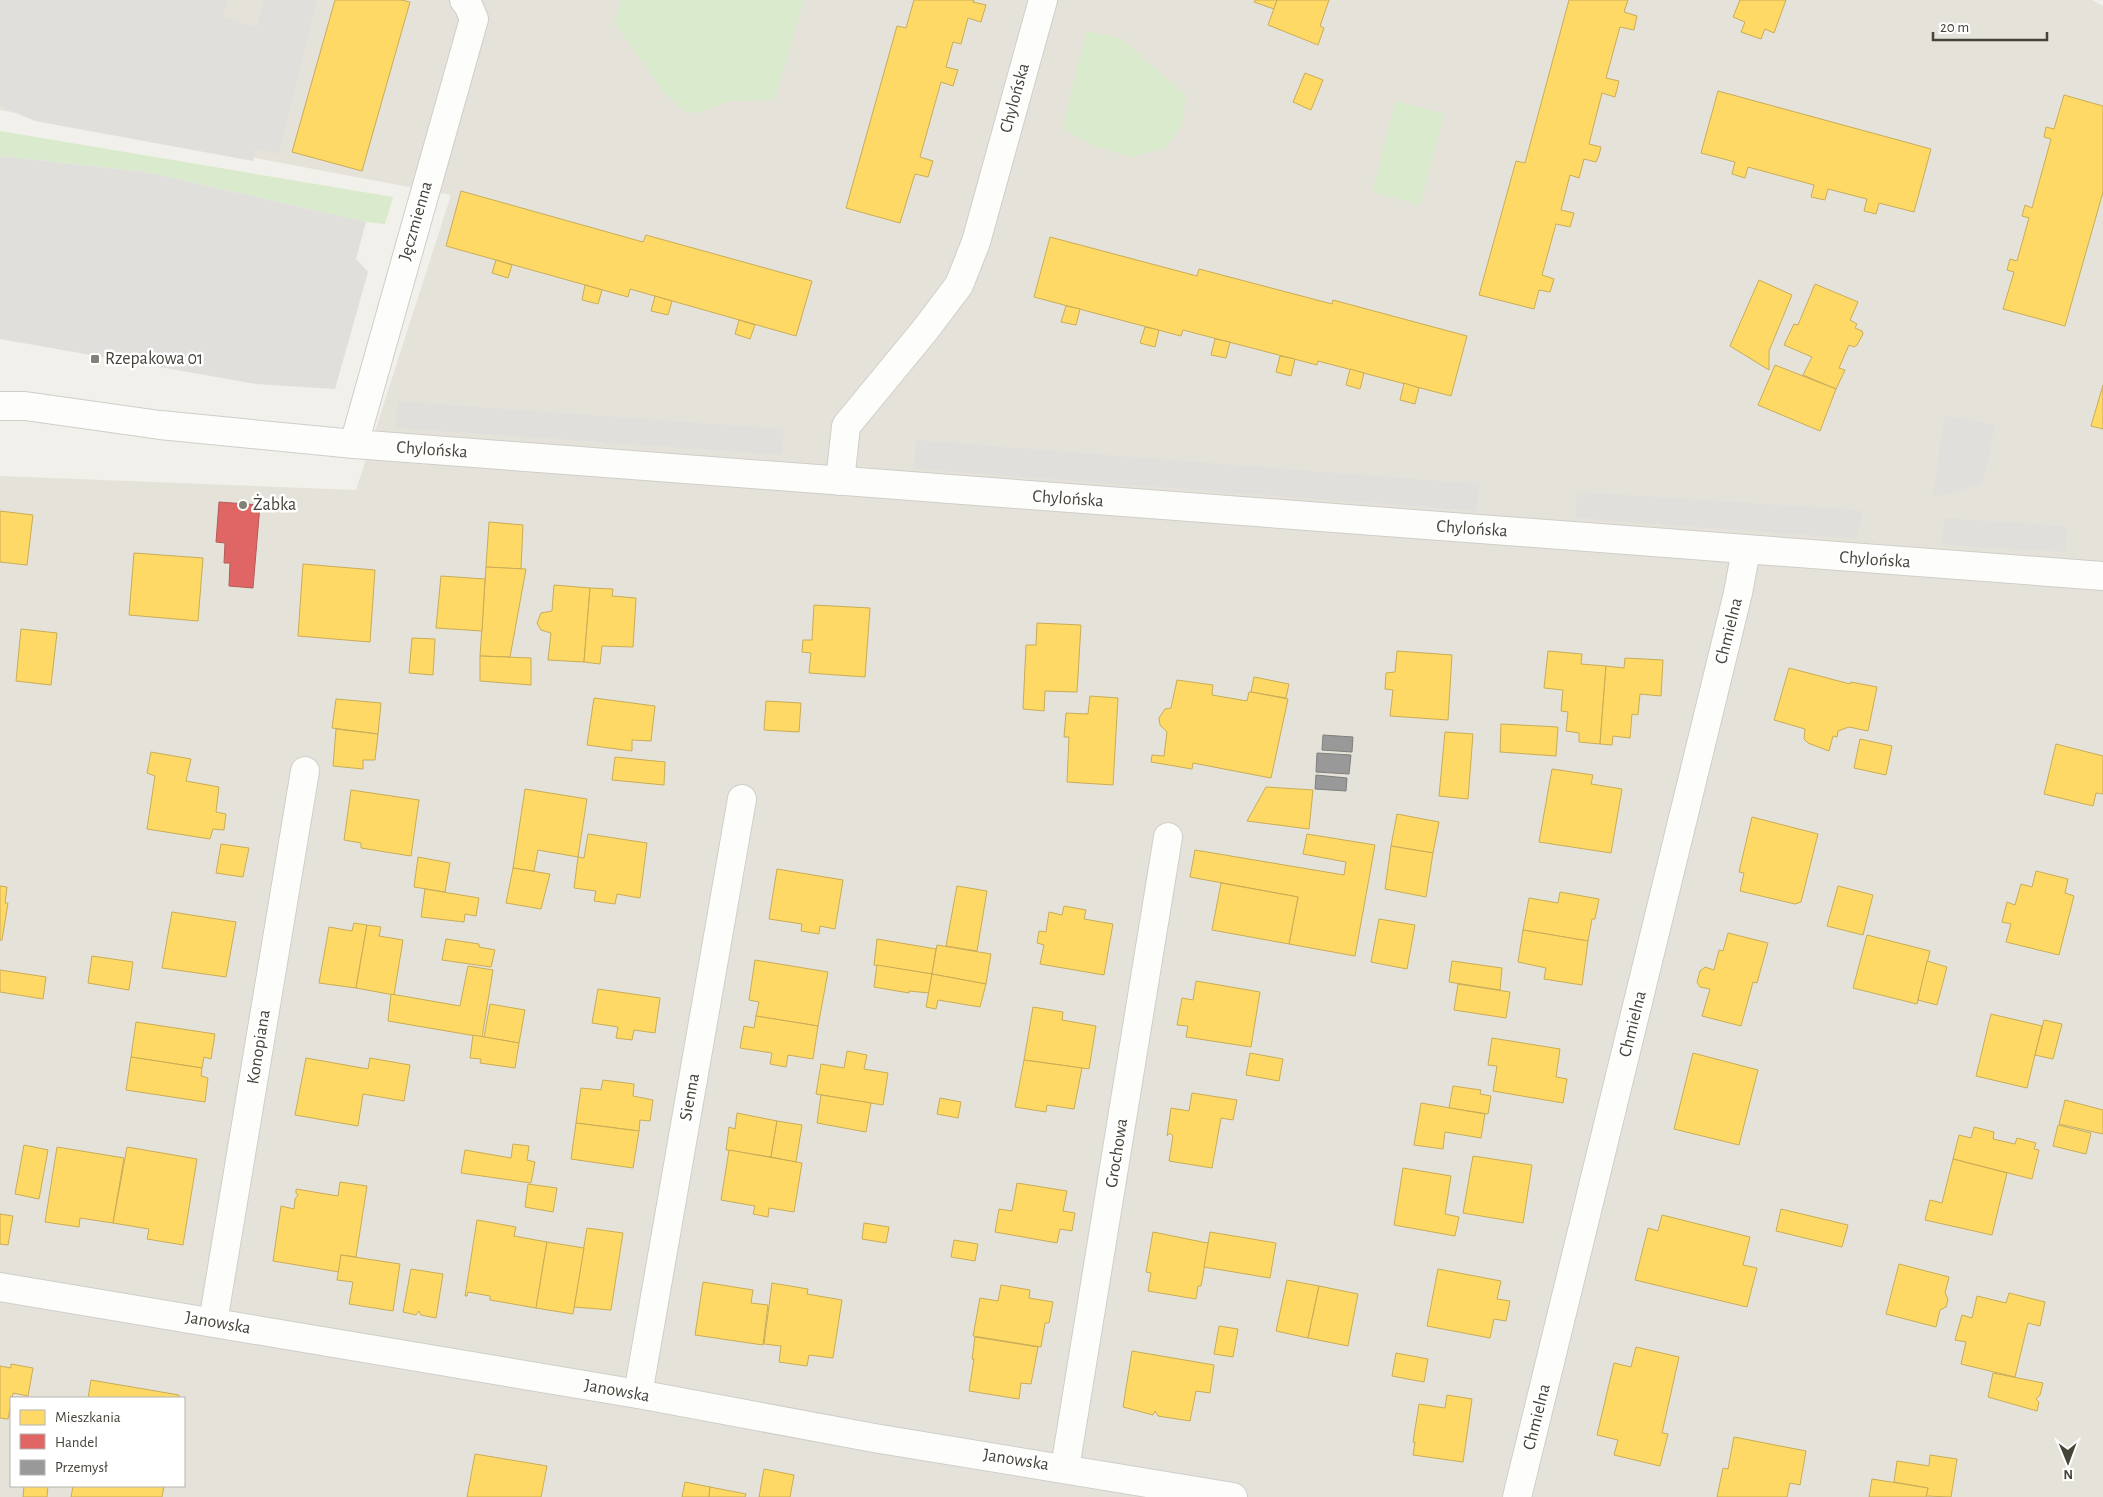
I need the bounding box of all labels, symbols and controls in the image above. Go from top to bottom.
scale bar [1933,10,2047,42]
text: 20 m [1940,20,1969,35]
street label: Chylońska [997,61,1033,135]
street label: Jęczmienna [396,179,436,263]
place label: Rzepakowa 01 [105,350,203,368]
marker: Rzepakowa 01 [89,353,101,365]
street label: Chylońska [396,439,468,461]
street label: Chylońska [1032,488,1104,510]
place label: Żabka [253,494,296,514]
marker: Żabka [237,499,249,511]
street label: Chylońska [1436,518,1508,540]
street label: Chylońska [1839,549,1911,571]
street label: Chmielna [1712,596,1746,666]
street label: Chmielna [1616,989,1650,1059]
street label: Konopiana [244,1008,274,1086]
street label: Sienna [677,1072,703,1122]
street label: Grochowa [1103,1117,1131,1189]
street label: Janowska [184,1308,252,1338]
street label: Janowska [583,1376,651,1406]
street label: Chmielna [1520,1382,1554,1452]
legend [10,1397,185,1487]
text: Mieszkania [55,1410,121,1425]
text: Handel [55,1435,98,1450]
north arrow [2043,1437,2093,1487]
street label: Janowska [982,1446,1050,1474]
text: Przemysł [55,1460,108,1475]
text: N [2063,1467,2073,1481]

